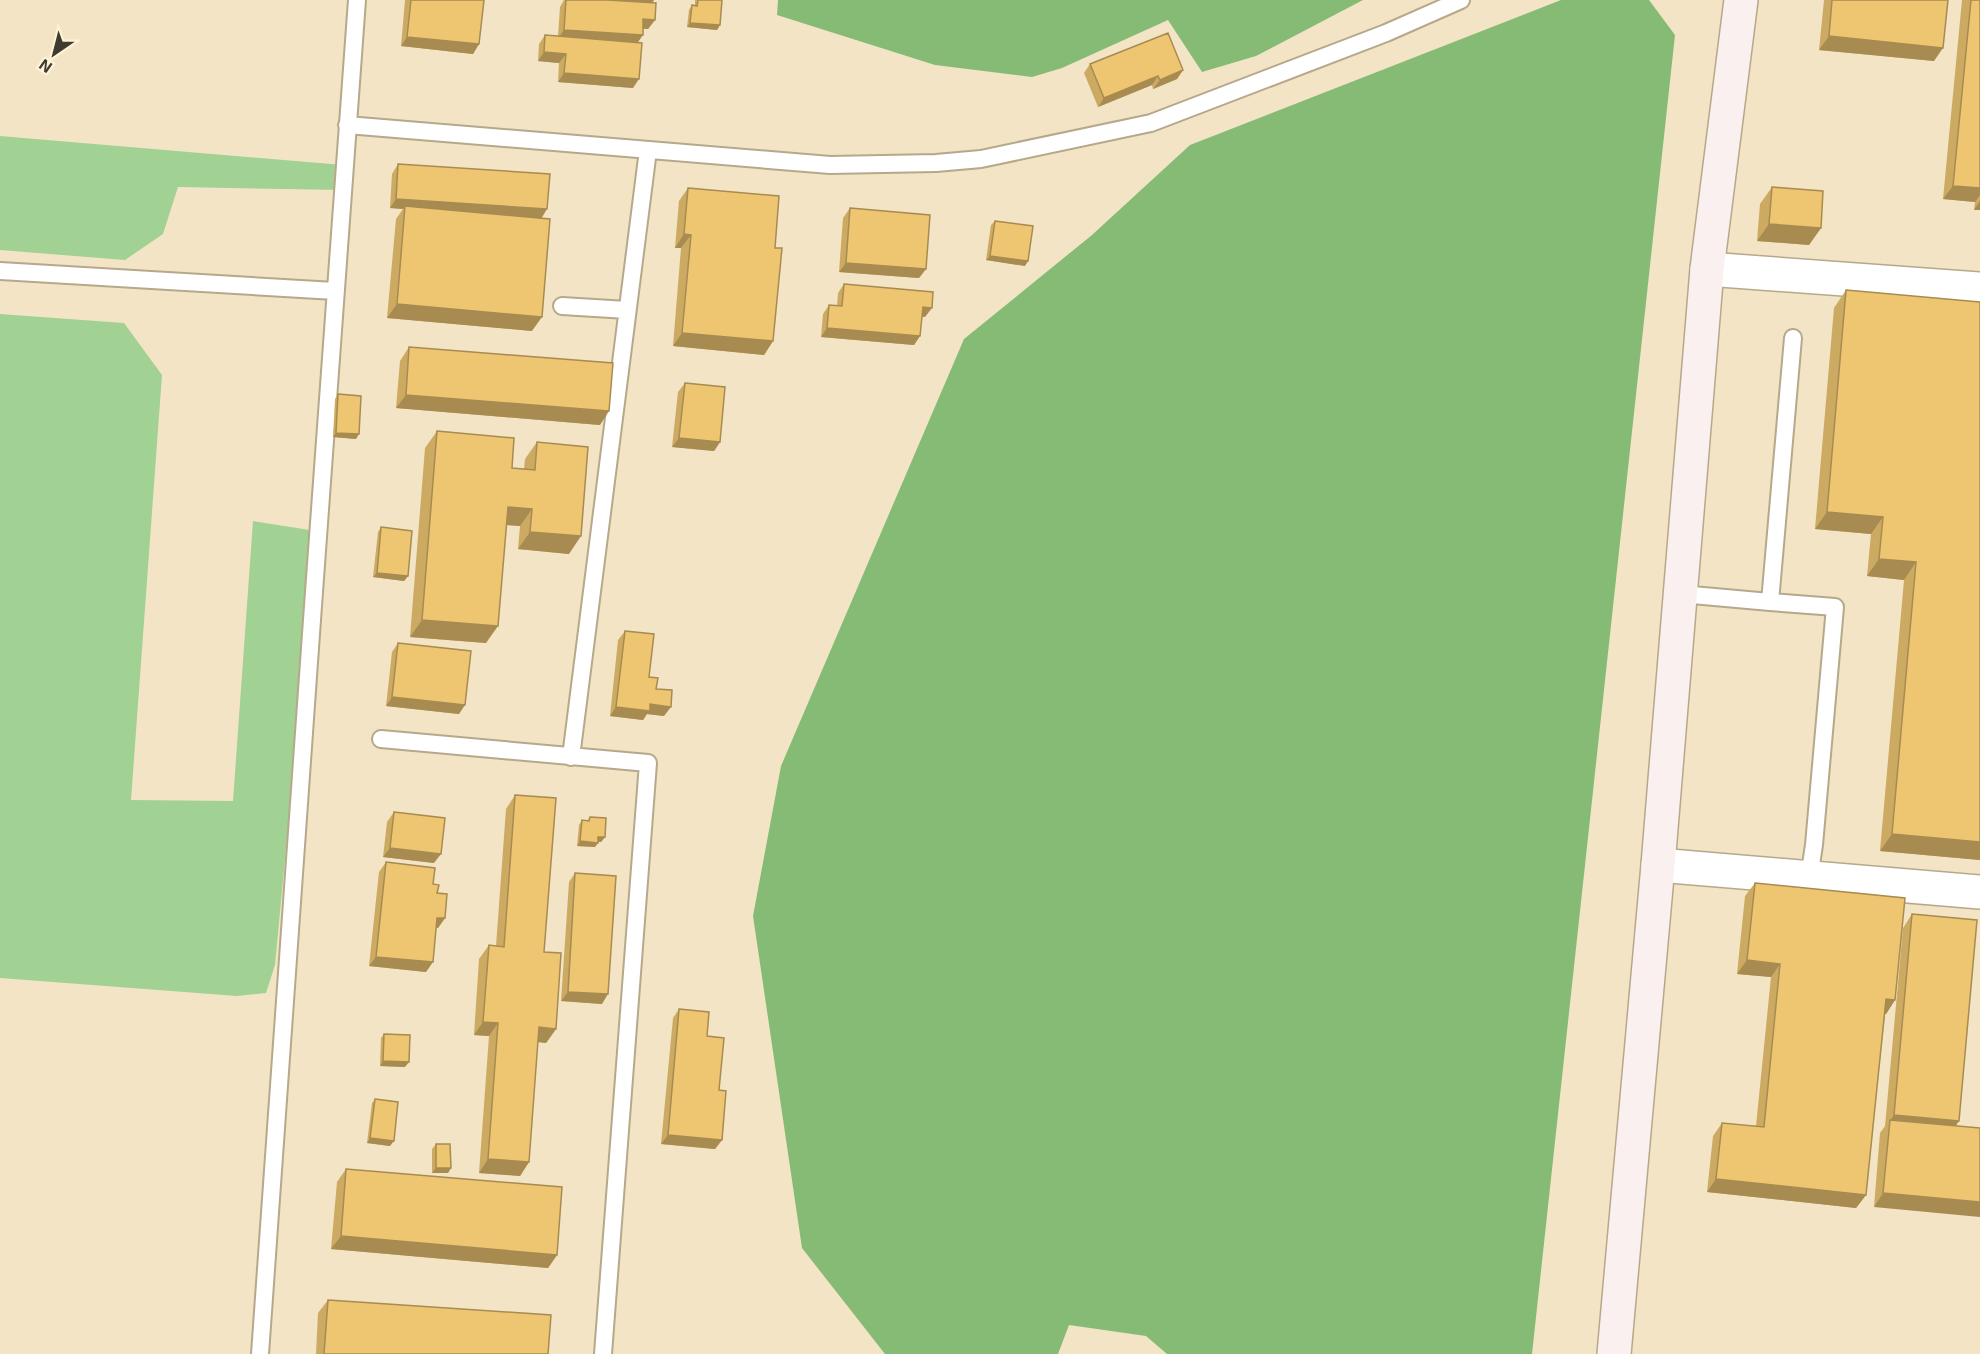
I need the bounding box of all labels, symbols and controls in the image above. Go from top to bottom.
north arrow [24,24,84,84]
text: N [35,56,55,78]

